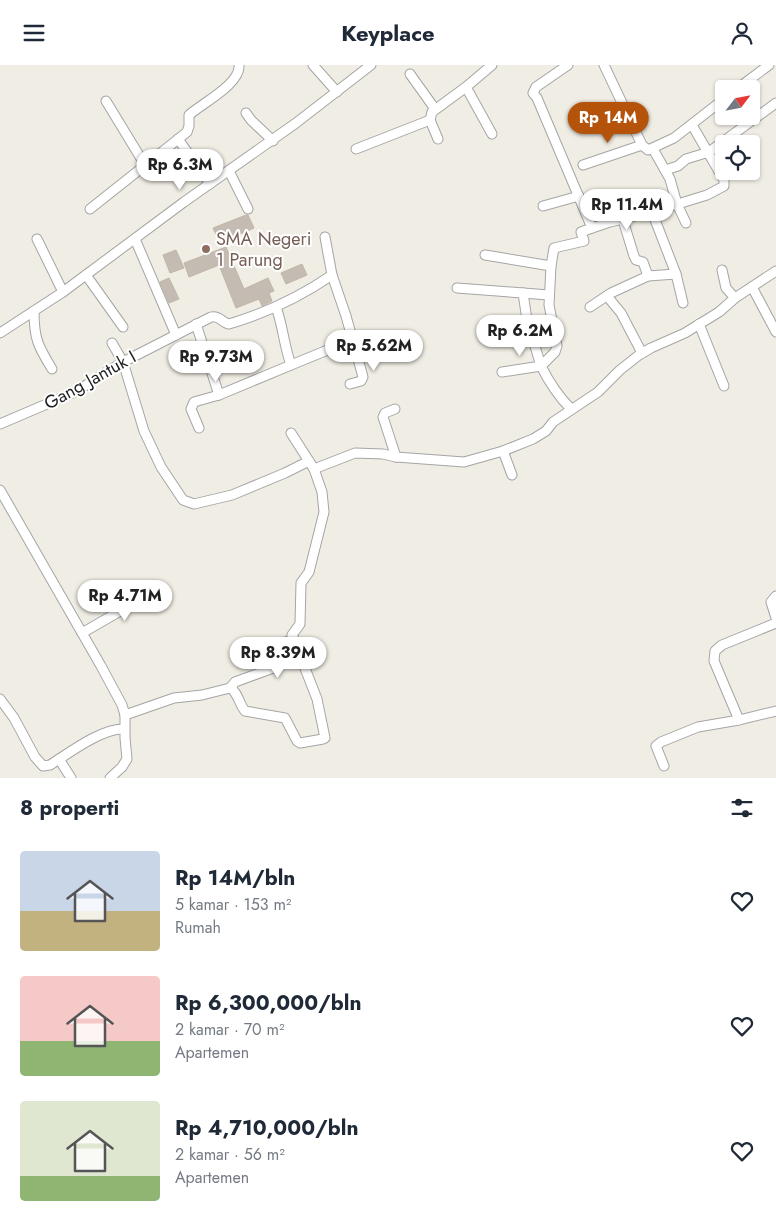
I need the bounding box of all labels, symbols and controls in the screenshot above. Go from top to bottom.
text: Keyplace [341,17,435,49]
icon: menu [20,19,48,47]
icon: person [728,19,756,47]
north arrow [715,80,760,125]
map controls [715,80,760,180]
pin: Rp 14M [567,101,649,144]
text: Rp 14M [579,106,637,129]
button: locate [715,135,760,180]
pin: Rp 6.3M [134,149,226,191]
text: Rp 6.3M [147,153,213,176]
pin: Rp 11.4M [575,189,679,231]
text: Rp 11.4M [591,193,663,216]
place label: SMA Negeri 1 Parung [216,226,311,273]
marker: SMA Negeri 1 Parung [200,243,212,255]
pin: Rp 6.2M [474,315,566,357]
text: Rp 6.2M [487,319,553,342]
pin: Rp 5.62M [322,329,426,372]
text: Rp 5.62M [336,334,412,357]
pin: Rp 9.73M [164,341,268,383]
street label: Gang Jantuk I [39,344,141,416]
text: Rp 9.73M [179,345,253,368]
pin: Rp 4.71M [73,579,177,622]
text: Rp 4.71M [88,584,162,607]
pin: Rp 8.39M [226,637,330,679]
text: Rp 8.39M [241,641,315,664]
text: 8 properti [20,793,119,823]
icon: filters [728,794,756,822]
text: Rp 14M/bln [175,863,295,893]
icon: home [60,871,120,931]
icon: heart [728,887,756,915]
text: 5 kamar · 153 m² [175,893,291,916]
text: Rumah [175,916,221,939]
text: Rp 6,300,000/bln [175,988,362,1018]
icon: home [60,996,120,1056]
icon: heart [728,1012,756,1040]
text: 2 kamar · 70 m² [175,1018,285,1041]
text: Apartemen [175,1041,249,1064]
text: Rp 4,710,000/bln [175,1113,359,1143]
icon: home [60,1121,120,1181]
icon: heart [728,1137,756,1165]
text: 2 kamar · 56 m² [175,1143,285,1166]
text: Apartemen [175,1166,249,1189]

